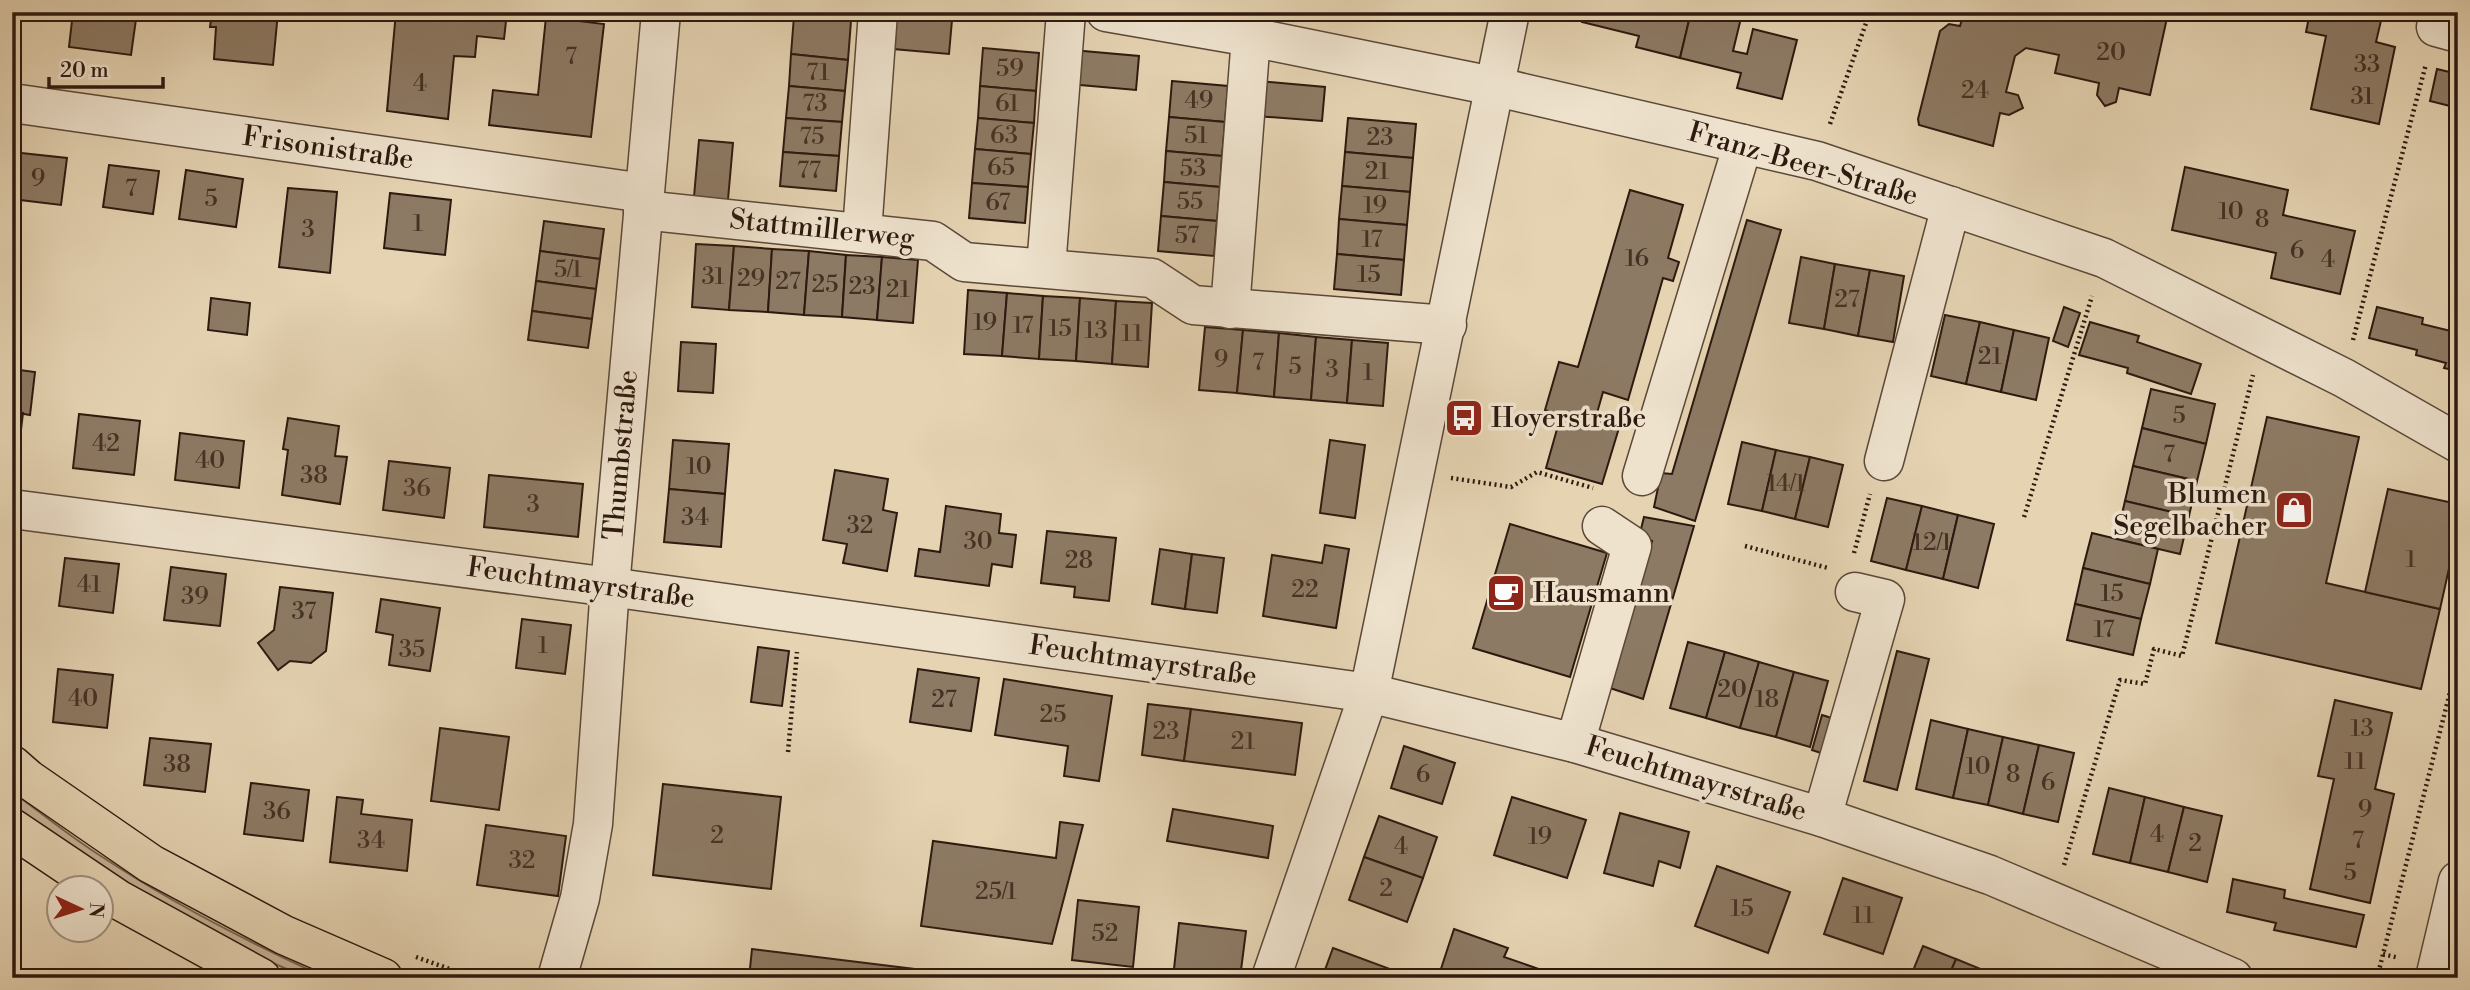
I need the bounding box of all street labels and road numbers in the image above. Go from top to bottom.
street label: Franz-Beer-Straße [1684,114,1922,214]
street label: Frisonistraße [240,119,416,177]
street label: Stattmillerweg [728,202,917,256]
street label: Thumbstraße [596,368,646,542]
street label: Feuchtmayrstraße [465,550,697,616]
street label: Feuchtmayrstraße [1027,628,1259,694]
street label: Feuchtmayrstraße [1581,729,1811,829]

